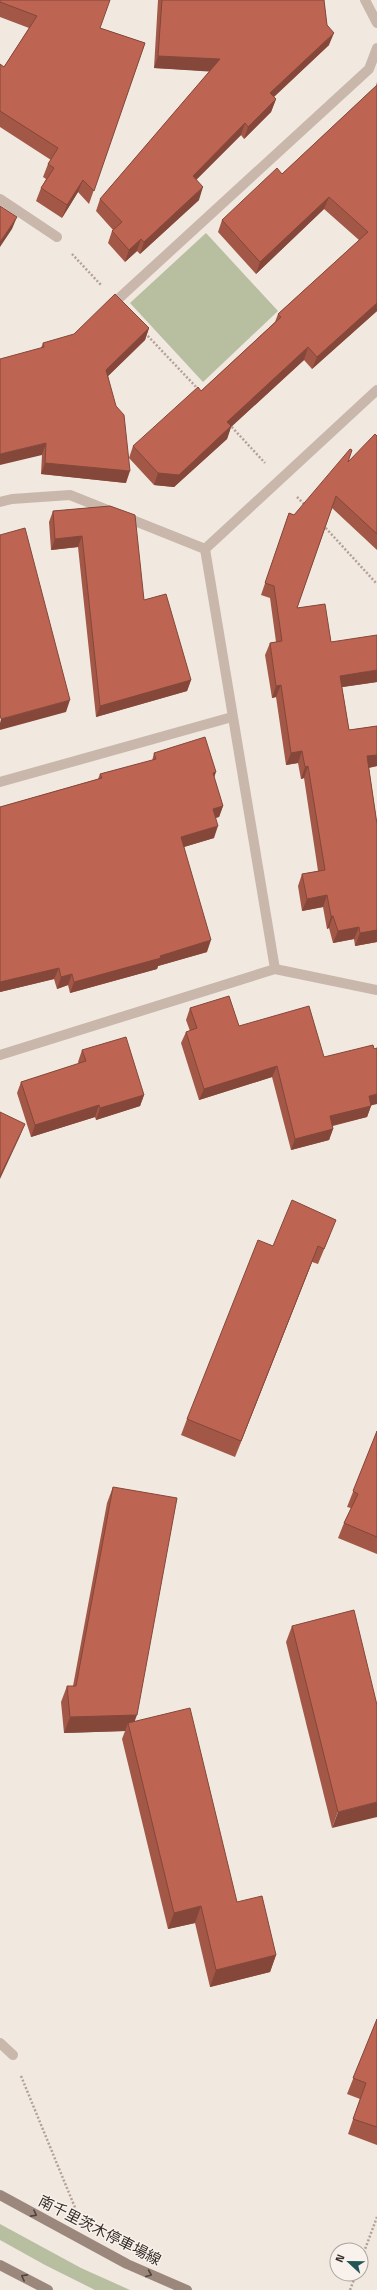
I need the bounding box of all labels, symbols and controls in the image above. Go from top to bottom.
street label: 南千里茨木停車場線 [35,2189,165,2271]
one-way arrow [30,2209,37,2216]
north arrow [329,2242,369,2282]
text: N [331,2252,349,2265]
one-way arrow [146,2269,153,2277]
one-way arrow [21,2275,28,2282]

